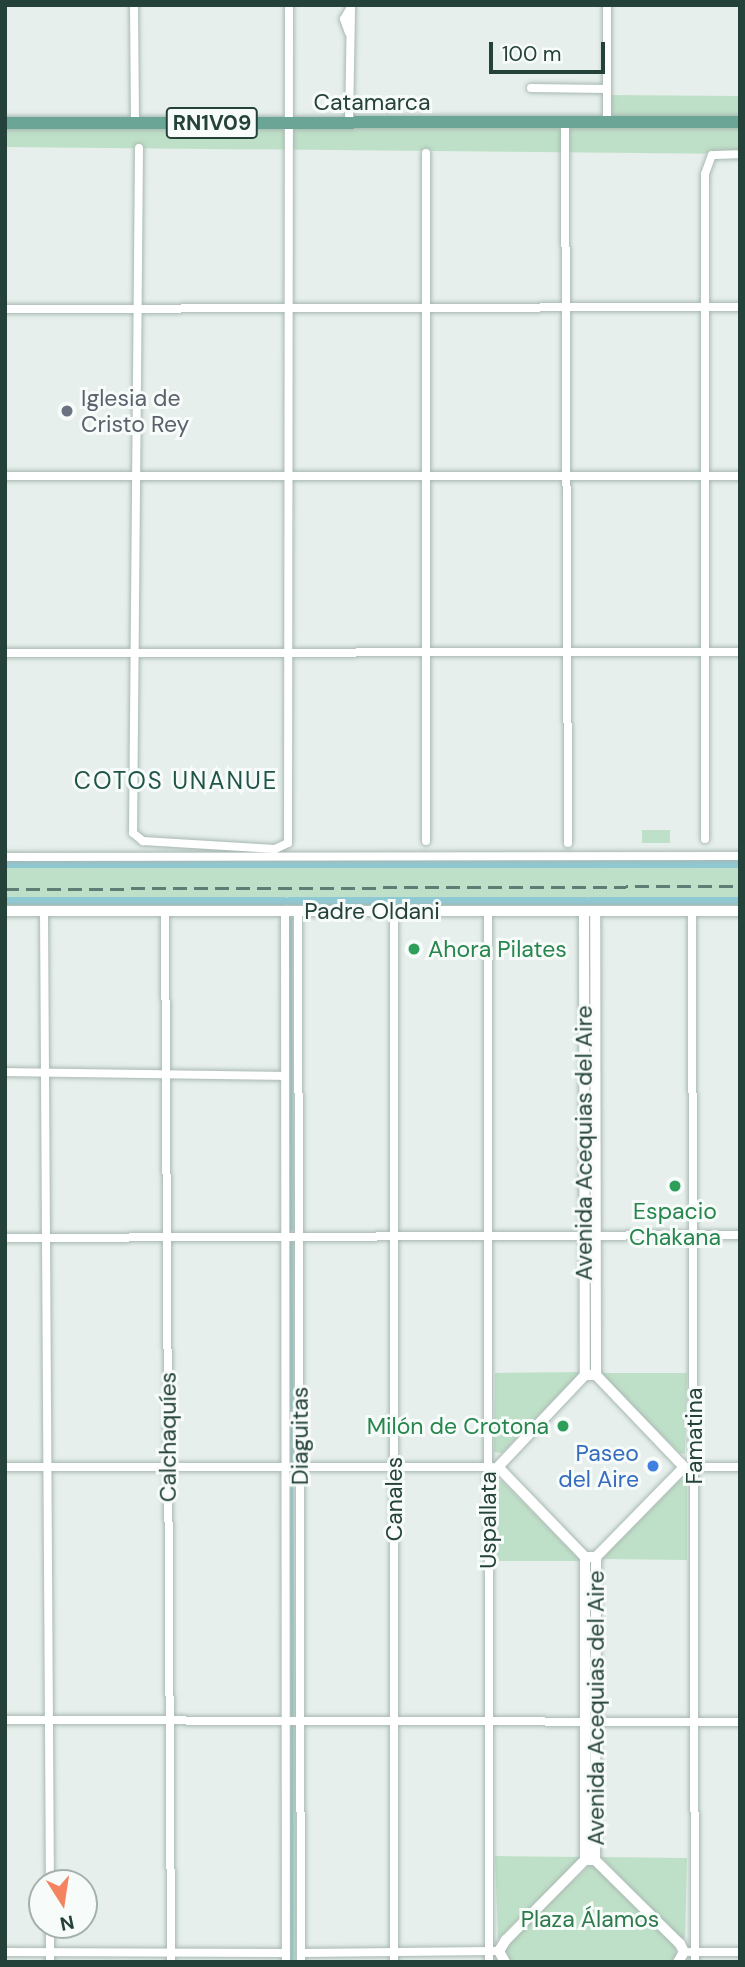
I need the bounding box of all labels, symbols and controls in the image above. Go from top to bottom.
scale bar [493,28,608,72]
text: 100 m [502,40,562,68]
street label: Catamarca [314,88,430,116]
road number: RN1V09 [165,106,259,140]
place label: Iglesia de Cristo Rey [81,384,189,438]
marker: Iglesia de Cristo Rey [59,403,75,419]
district label: COTOS UNANUE [75,767,277,795]
street label: Padre Oldani [304,897,440,925]
place label: Ahora Pilates [428,935,567,963]
marker: Ahora Pilates [406,941,422,957]
street label: Avenida Acequias del Aire [570,1005,598,1281]
marker: Espacio Chakana [667,1178,683,1194]
place label: Espacio Chakana [629,1197,721,1251]
street label: Calchaquíes [154,1372,182,1502]
street label: Diaguitas [286,1387,314,1485]
street label: Famatina [680,1388,708,1484]
place label: Milón de Crotona [367,1412,549,1440]
marker: Milón de Crotona [555,1418,571,1434]
place label: Paseo del Aire [558,1439,639,1493]
street label: Canales [380,1457,408,1541]
marker: Paseo del Aire [645,1458,661,1474]
street label: Uspallata [474,1471,502,1569]
street label: Avenida Acequias del Aire [582,1570,610,1846]
north arrow [28,1869,98,1939]
park label: Plaza Álamos [521,1905,659,1933]
text: N [58,1909,76,1937]

